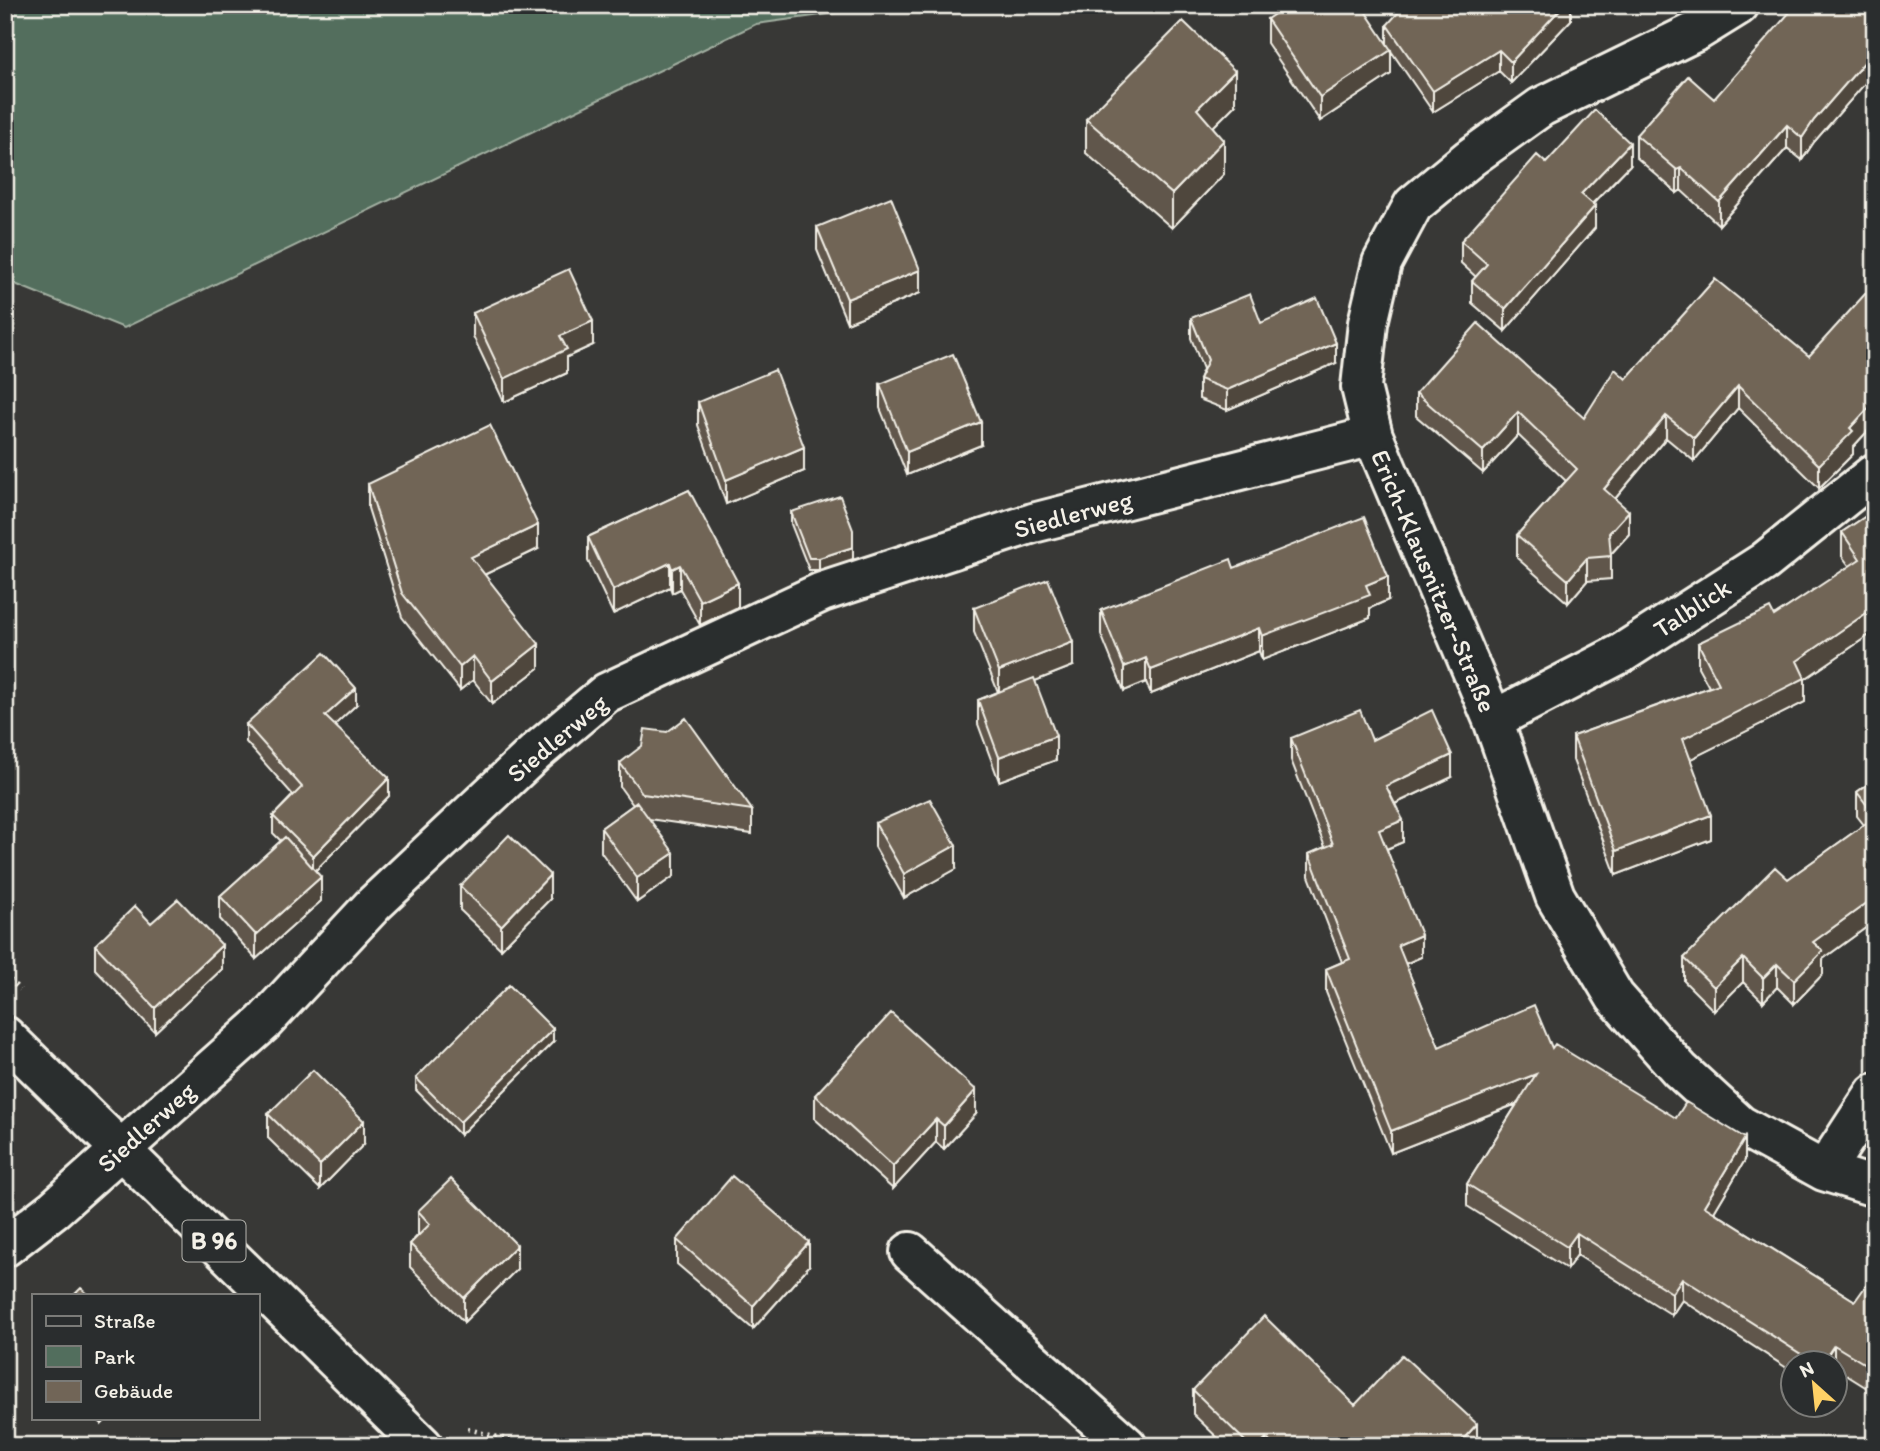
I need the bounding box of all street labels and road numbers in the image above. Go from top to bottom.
street label: Erich-Klausnitzer-Straße [1364,445,1504,717]
street label: Siedlerweg [1010,483,1137,545]
street label: Talblick [1647,571,1737,645]
street label: Siedlerweg [500,686,614,789]
street label: Siedlerweg [90,1074,202,1180]
road number: B 96 [182,1220,246,1261]

